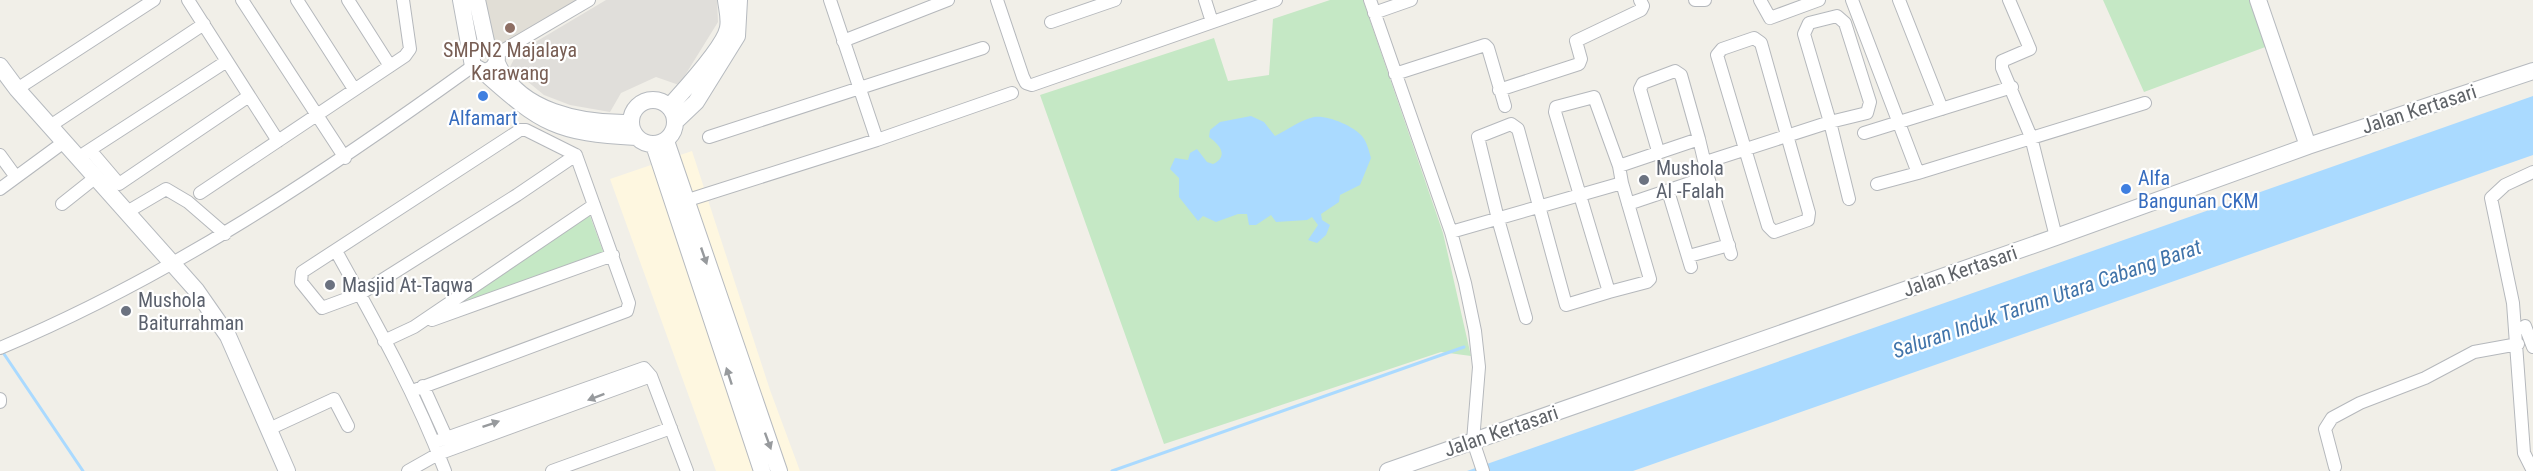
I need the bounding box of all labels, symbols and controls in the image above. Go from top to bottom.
marker: SMPN2 Majalaya Karawang [503,21,517,35]
place label: SMPN2 Majalaya Karawang [443,38,577,85]
street label: Jalan Kertasari [2359,79,2479,139]
marker: Alfamart [476,89,490,103]
place label: Alfamart [448,106,518,130]
place label: Mushola Al -Falah [1656,156,1724,203]
place label: Alfa Bangunan CKM [2138,166,2259,213]
marker: Mushola Al -Falah [1637,173,1651,187]
marker: Alfa Bangunan CKM [2119,182,2133,196]
water label: Saluran Induk Tarum Utara Cabang Barat [1890,234,2205,363]
street label: Jalan Kertasari [1900,240,2020,302]
one-way arrow [699,248,709,266]
place label: Masjid At-Taqwa [342,273,473,297]
marker: Masjid At-Taqwa [323,278,337,292]
place label: Mushola Baiturrahman [138,288,244,335]
marker: Mushola Baiturrahman [119,304,133,318]
one-way arrow [723,367,733,385]
one-way arrow [587,393,605,402]
street label: Jalan Kertasari [1441,400,1561,462]
one-way arrow [482,419,500,428]
one-way arrow [763,432,773,450]

